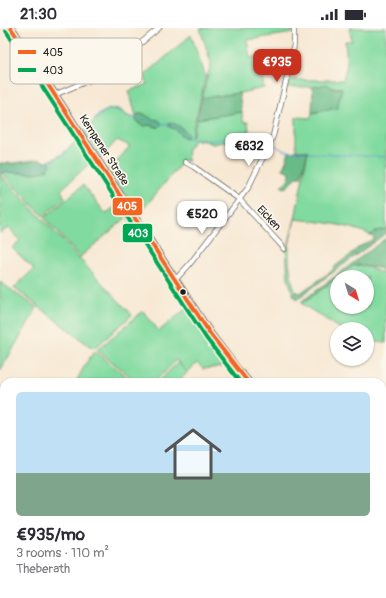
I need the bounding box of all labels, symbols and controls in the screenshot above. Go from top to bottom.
text: 21:30 [20,5,57,24]
legend [10,38,142,84]
text: 405 [43,46,63,59]
pin: €935 [253,49,301,83]
text: €935 [262,54,292,70]
text: 403 [43,64,63,77]
street label: Kempener Straße [76,112,132,188]
pin: €832 [225,133,273,167]
text: €832 [234,138,264,154]
line badge: 405 [112,197,143,216]
text: 405 [116,200,137,213]
pin: €520 [178,201,226,235]
street label: Eicken [254,203,284,233]
text: €520 [186,206,218,222]
line badge: 403 [122,223,153,243]
text: 403 [127,227,148,240]
north arrow [330,270,374,314]
map controls [330,270,374,366]
unlabelled marker [178,287,188,297]
button: layers [330,322,374,366]
icon: home [157,418,229,490]
text: €935/mo [16,524,85,545]
text: 3 rooms · 110 m² [16,545,109,561]
text: Theberath [16,561,70,577]

